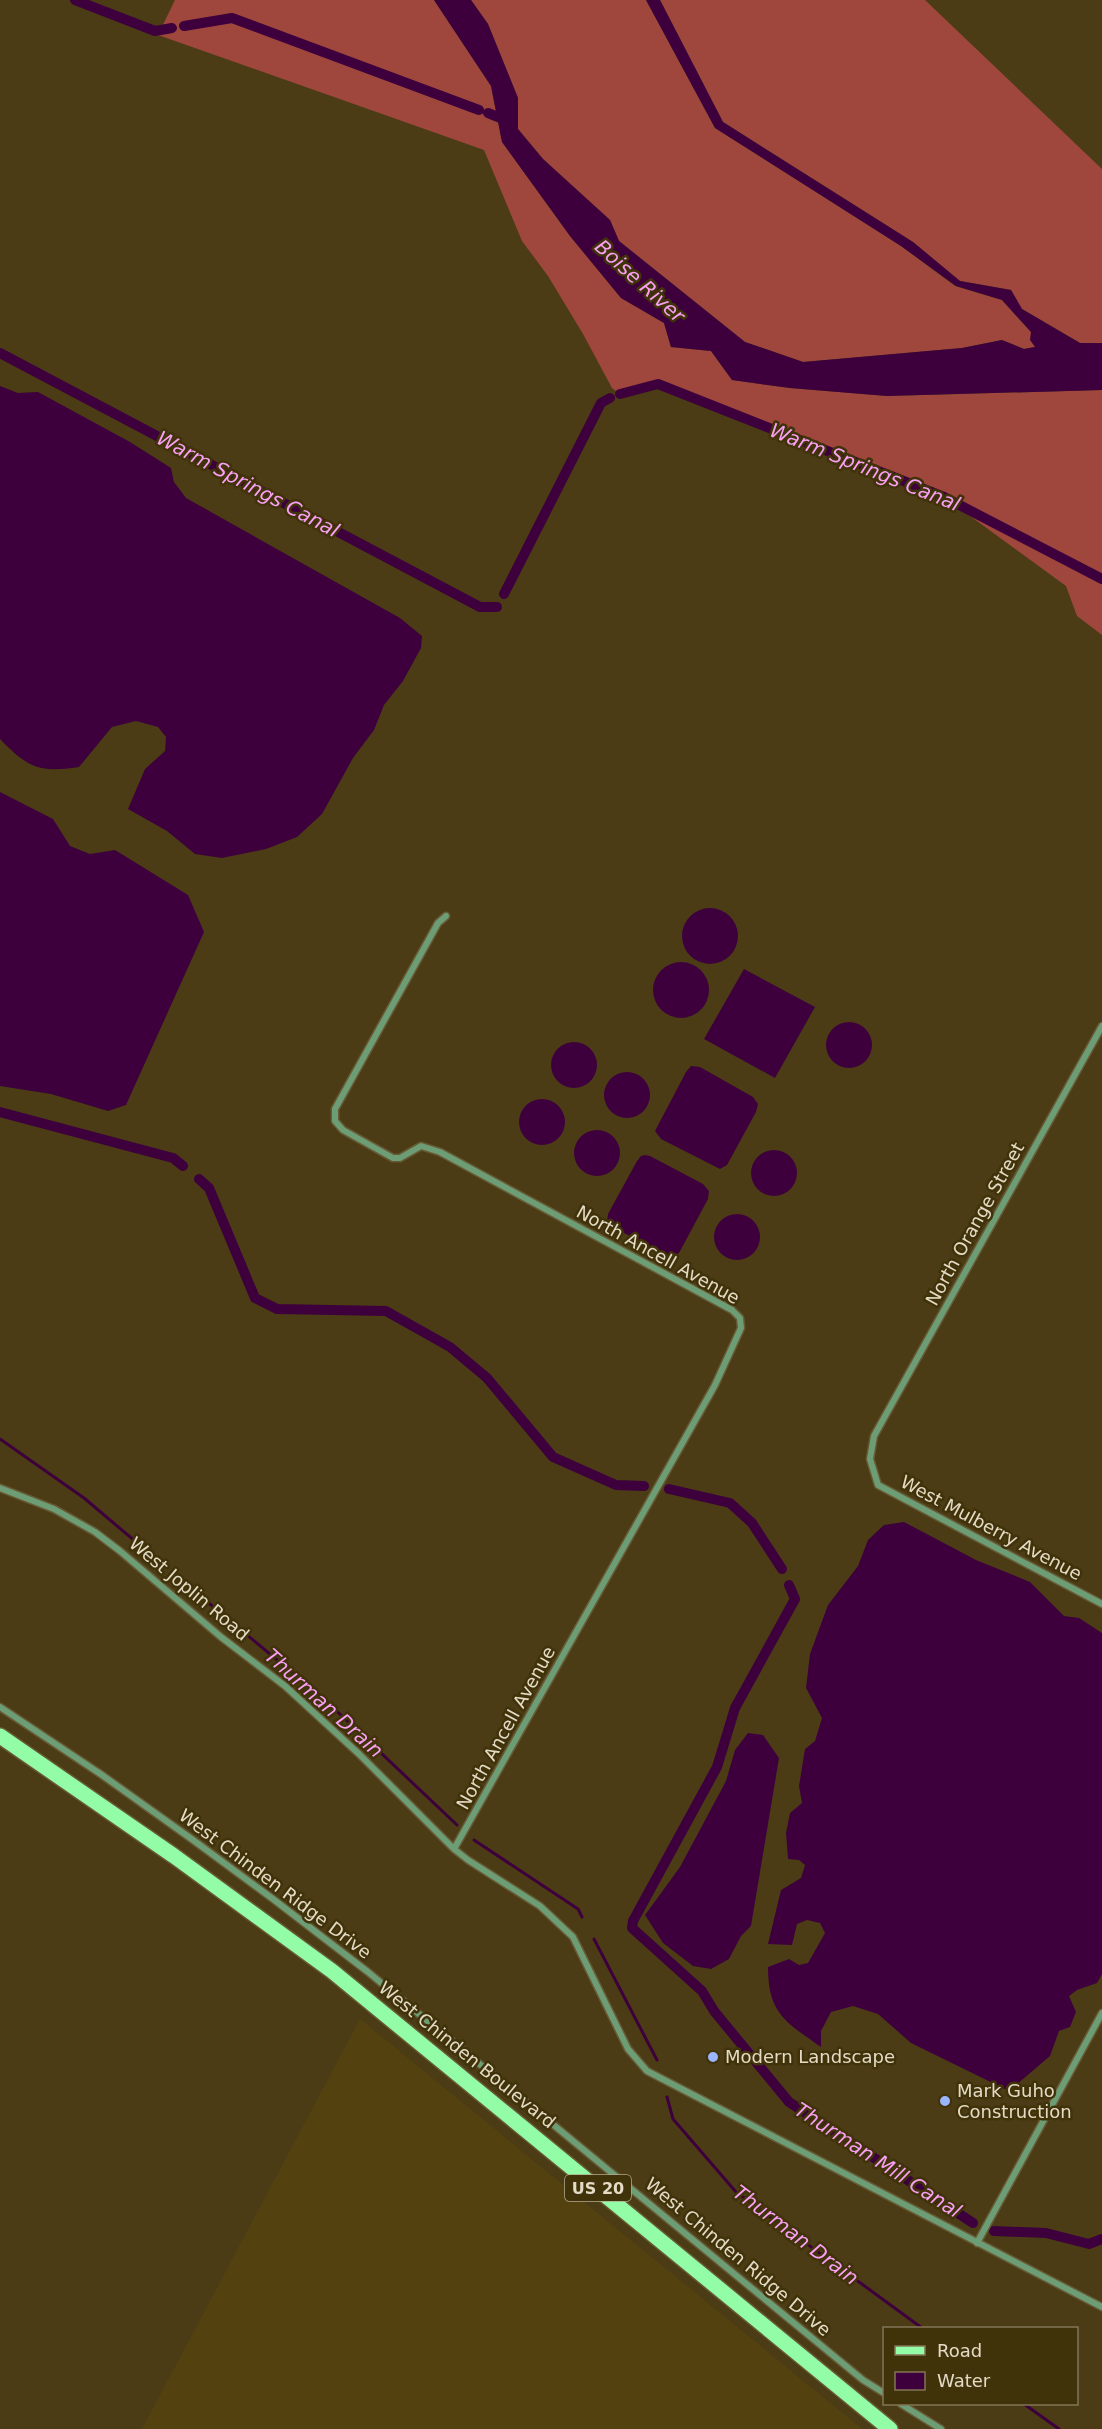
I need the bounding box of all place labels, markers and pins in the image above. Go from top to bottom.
place label: Modern Landscape [725,2046,895,2067]
marker: Modern Landscape [706,2050,720,2064]
place label: Mark Guho Construction [957,2080,1072,2122]
marker: Mark Guho Construction [938,2094,952,2108]

